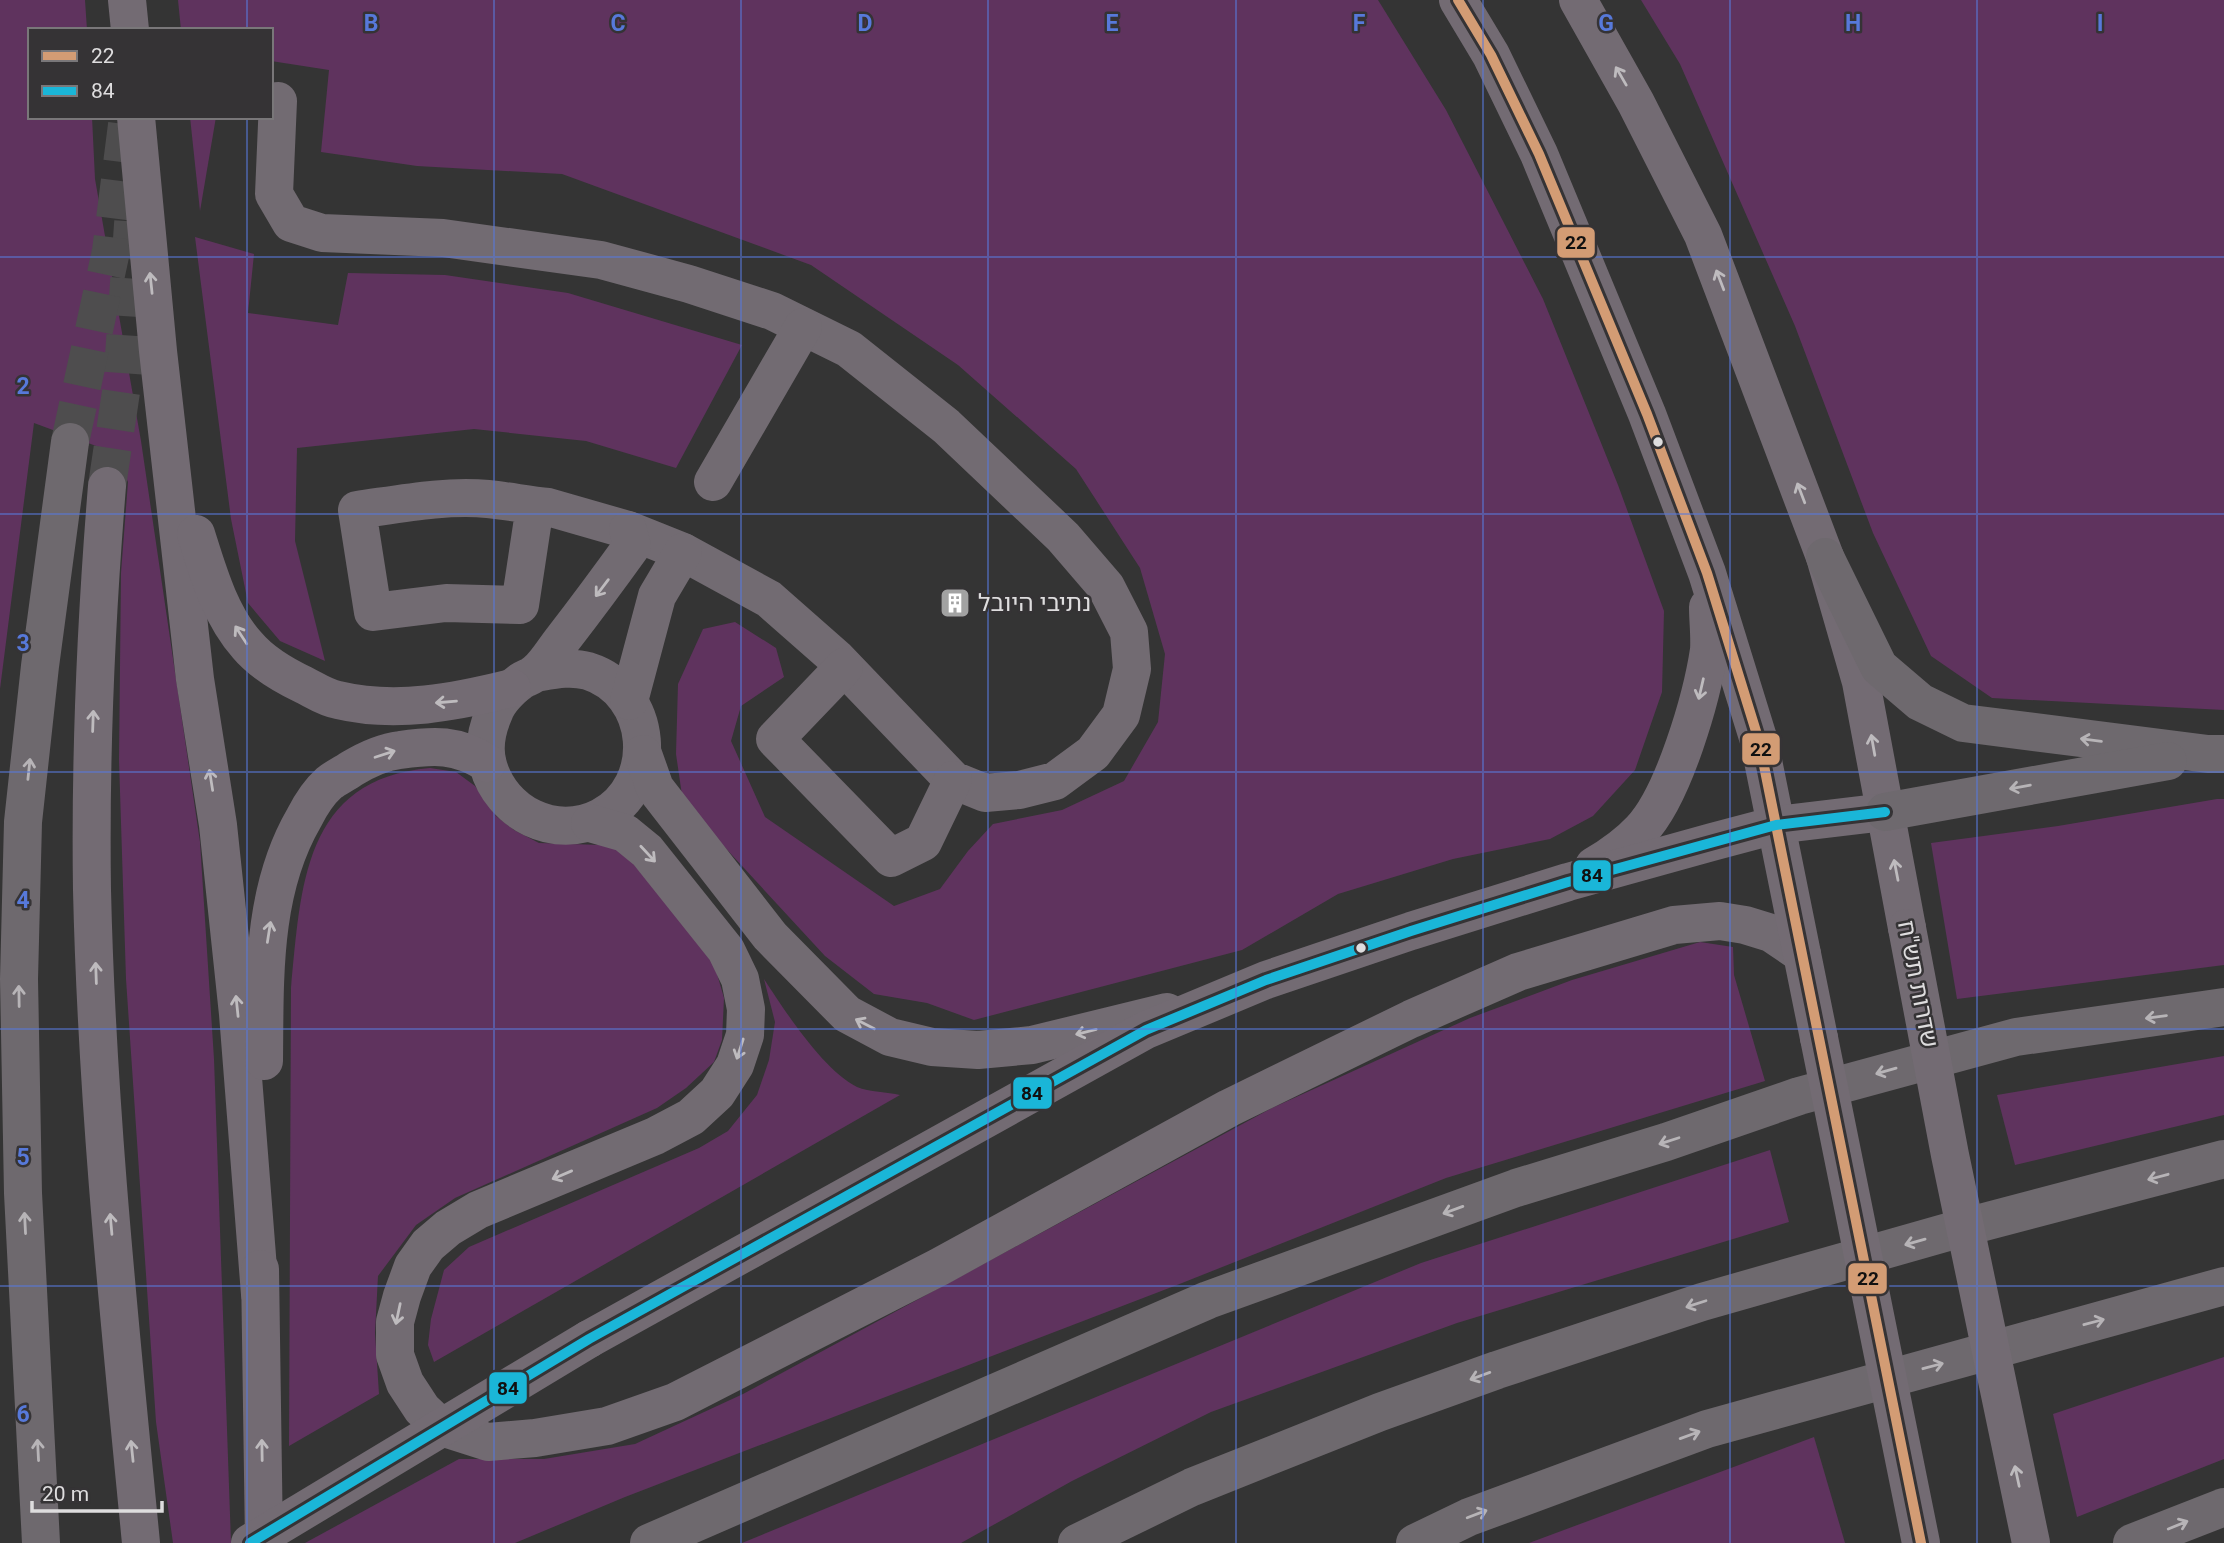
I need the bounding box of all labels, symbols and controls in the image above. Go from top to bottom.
text: B [364,10,378,37]
text: C [610,10,626,37]
text: D [858,10,872,37]
text: E [1106,10,1119,37]
text: F [1353,10,1366,37]
text: G [1598,10,1614,37]
text: H [1845,10,1861,37]
text: I [2097,10,2103,37]
legend [28,28,273,119]
text: 22 [91,44,115,68]
one-way arrow [1614,66,1628,86]
text: 84 [91,79,115,103]
line badge: 22 [1556,226,1596,259]
text: 22 [1565,231,1587,254]
one-way arrow [1713,270,1726,292]
one-way arrow [145,272,158,295]
text: 2 [16,373,30,400]
unlabelled marker [1651,435,1665,449]
one-way arrow [1793,482,1806,504]
one-way arrow [595,578,609,597]
building icon: נתיבי היובל [938,586,972,620]
place label: נתיבי היובל [978,589,1091,617]
one-way arrow [233,626,247,646]
text: 3 [16,630,30,657]
one-way arrow [1694,677,1707,700]
one-way arrow [435,696,458,709]
one-way arrow [86,710,100,733]
line badge: 22 [1741,732,1781,766]
one-way arrow [2080,733,2103,746]
one-way arrow [1866,734,1879,757]
text: 22 [1750,738,1772,761]
one-way arrow [374,747,396,759]
one-way arrow [22,758,35,780]
one-way arrow [204,769,217,792]
one-way arrow [2009,781,2032,795]
one-way arrow [640,845,656,863]
line badge: 84 [1572,859,1612,892]
one-way arrow [1889,859,1902,882]
text: 84 [1581,864,1603,887]
text: 4 [16,887,30,914]
street label: שדרות תש"ח [1892,918,1944,1050]
one-way arrow [263,921,276,944]
unlabelled marker [1354,941,1368,955]
one-way arrow [89,961,102,984]
one-way arrow [13,984,26,1007]
one-way arrow [230,995,243,1018]
one-way arrow [2146,1011,2168,1024]
one-way arrow [855,1016,876,1030]
one-way arrow [1075,1025,1098,1039]
one-way arrow [733,1038,746,1060]
one-way arrow [1875,1066,1897,1079]
line badge: 84 [1012,1076,1053,1110]
text: 84 [1021,1082,1043,1105]
one-way arrow [1659,1136,1681,1148]
text: 5 [16,1144,30,1171]
one-way arrow [551,1170,573,1183]
one-way arrow [2147,1171,2170,1184]
one-way arrow [1442,1205,1464,1218]
one-way arrow [18,1212,31,1235]
one-way arrow [104,1213,117,1236]
one-way arrow [1904,1236,1926,1249]
line badge: 22 [1847,1262,1888,1295]
text: 22 [1857,1267,1879,1290]
one-way arrow [1685,1299,1707,1311]
one-way arrow [390,1302,404,1325]
one-way arrow [2082,1315,2105,1328]
one-way arrow [1922,1359,1944,1372]
line badge: 84 [488,1371,528,1405]
one-way arrow [1469,1371,1491,1383]
text: 84 [497,1377,519,1400]
text: 6 [16,1401,30,1428]
one-way arrow [1679,1428,1701,1440]
one-way arrow [31,1439,44,1462]
one-way arrow [255,1439,269,1462]
one-way arrow [125,1440,138,1463]
one-way arrow [2010,1465,2024,1488]
scale bar [32,1470,161,1514]
text: 20 m [42,1482,89,1506]
one-way arrow [1466,1507,1488,1519]
one-way arrow [2167,1518,2188,1531]

